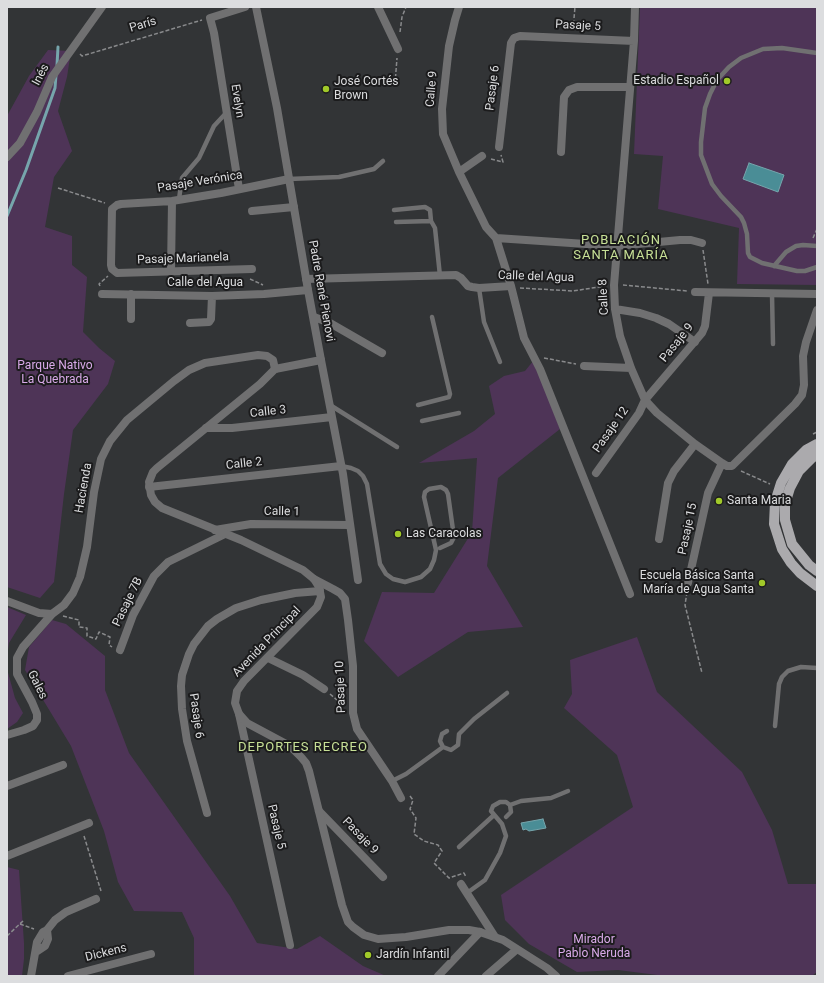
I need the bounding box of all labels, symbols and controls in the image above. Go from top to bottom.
street label: París [128,14,158,36]
street label: Pasaje 5 [555,18,601,34]
street label: Inés [29,62,53,88]
street label: Pasaje 6 [483,64,503,112]
street label: Calle 9 [423,70,441,108]
place label: Estadio Español [633,74,719,88]
place label: José Cortés Brown [334,75,398,103]
marker: Estadio Español [722,76,732,86]
street label: Evelyn [227,83,247,119]
marker: José Cortés Brown [321,84,331,94]
street label: Pasaje Verónica [156,168,244,196]
district label: POBLACIÓN SANTA MARÍA [573,233,669,264]
street label: Padre René Pienovi [305,239,337,343]
street label: Pasaje Marianela [137,250,229,268]
street label: Calle del Agua [498,268,574,286]
street label: Calle del Agua [167,276,243,290]
street label: Calle 8 [596,279,612,315]
street label: Pasaje 9 [657,321,697,365]
park label: Parque Nativo La Quebrada [17,359,93,387]
street label: Calle 3 [249,403,287,421]
street label: Pasaje 12 [590,404,632,456]
street label: Calle 2 [225,455,263,473]
street label: Hacienda [73,462,95,514]
place label: Santa Maria [727,494,791,508]
marker: Santa Maria [714,496,724,506]
street label: Pasaje 15 [676,502,700,556]
street label: Calle 1 [264,504,300,520]
place label: Las Caracolas [406,527,482,541]
marker: Las Caracolas [393,529,403,539]
place label: Escuela Básica Santa María de Agua Santa [640,569,754,597]
street label: Pasaje 7B [110,575,146,629]
marker: Escuela Básica Santa María de Agua Santa [757,578,767,588]
street label: Avenida Principal [230,604,304,680]
street label: Pasaje 10 [333,661,349,713]
street label: Gales [24,668,50,702]
street label: Pasaje 6 [186,692,206,740]
district label: DEPORTES RECREO [238,740,368,756]
street label: Pasaje 5 [264,803,288,851]
street label: Pasaje 9 [339,815,381,857]
park label: Mirador Pablo Neruda [558,933,630,961]
street label: Dickens [84,941,128,965]
place label: Jardín Infantil [376,948,449,962]
marker: Jardín Infantil [363,950,373,960]

